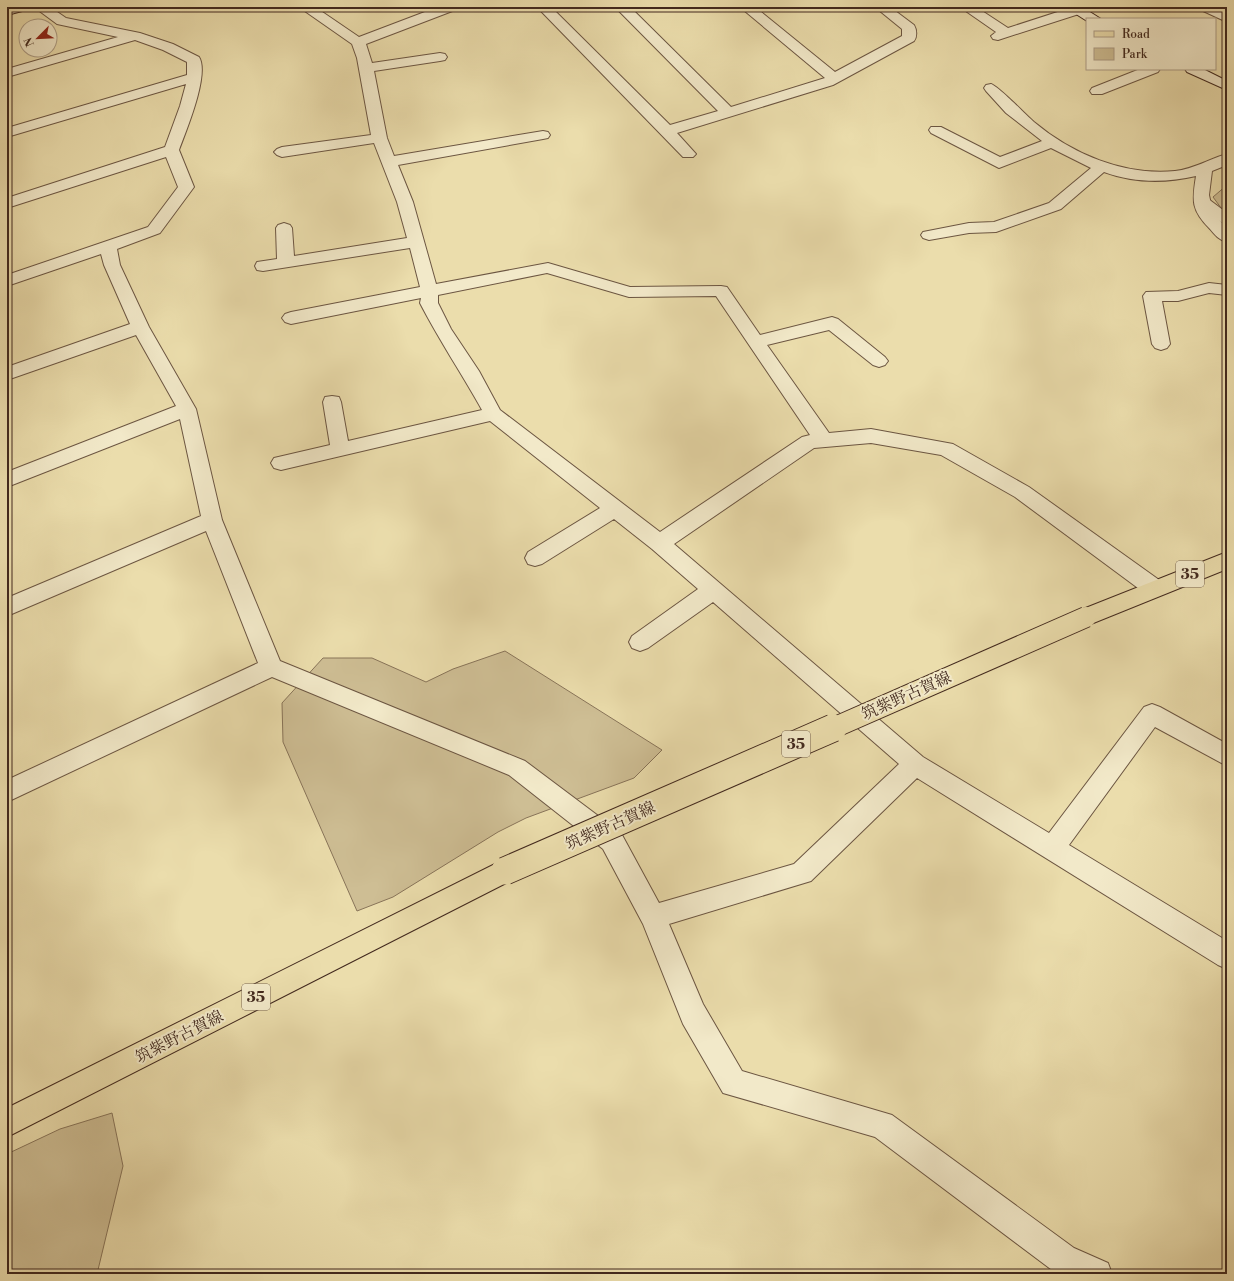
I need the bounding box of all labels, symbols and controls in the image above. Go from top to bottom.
north arrow [18,18,58,58]
legend [1086,18,1216,70]
text: Road [1122,27,1150,42]
text: N [21,35,38,48]
text: Park [1122,47,1148,62]
road number: 35 [1176,561,1204,587]
street label: 筑紫野古賀線 [858,667,954,725]
road number: 35 [782,731,810,757]
street label: 筑紫野古賀線 [562,797,658,855]
road number: 35 [242,984,270,1010]
street label: 筑紫野古賀線 [132,1006,227,1068]

